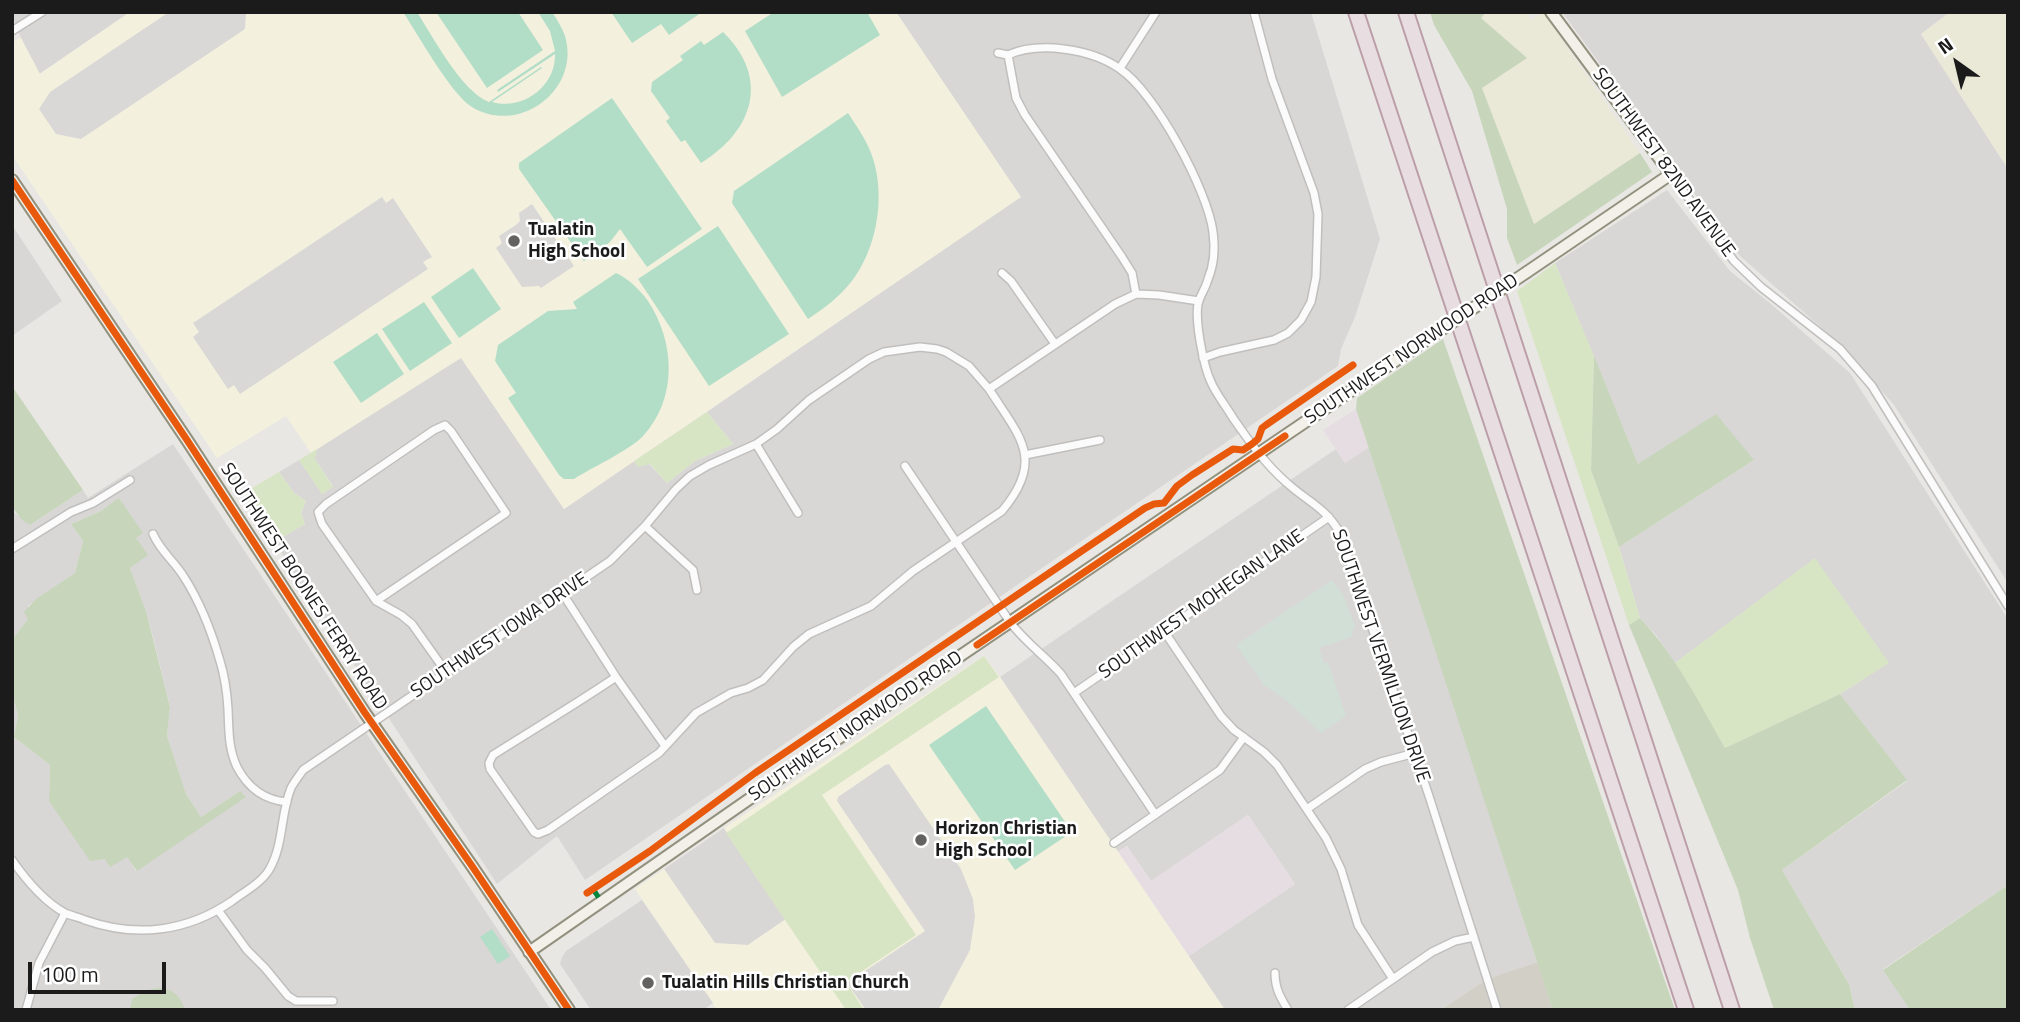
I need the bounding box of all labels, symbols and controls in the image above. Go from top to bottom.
north arrow [1922,28,1992,98]
text: N [1931,29,1959,61]
street label: SOUTHWEST 82ND AVENUE [1587,64,1739,262]
place label: Tualatin High School [528,219,625,263]
marker: Tualatin High School [506,233,522,249]
street label: SOUTHWEST NORWOOD ROAD [1301,270,1523,430]
street label: SOUTHWEST BOONES FERRY ROAD [215,459,391,715]
street label: SOUTHWEST MOHEGAN LANE [1095,525,1309,685]
street label: SOUTHWEST VERMILLION DRIVE [1326,526,1434,786]
street label: SOUTHWEST IOWA DRIVE [407,568,593,704]
street label: SOUTHWEST NORWOOD ROAD [745,647,967,807]
place label: Horizon Christian High School [935,818,1077,862]
marker: Horizon Christian High School [913,832,929,848]
scale bar [32,948,170,992]
text: 100 m [41,958,98,990]
place label: Tualatin Hills Christian Church [662,972,909,994]
marker: Tualatin Hills Christian Church [640,975,656,991]

